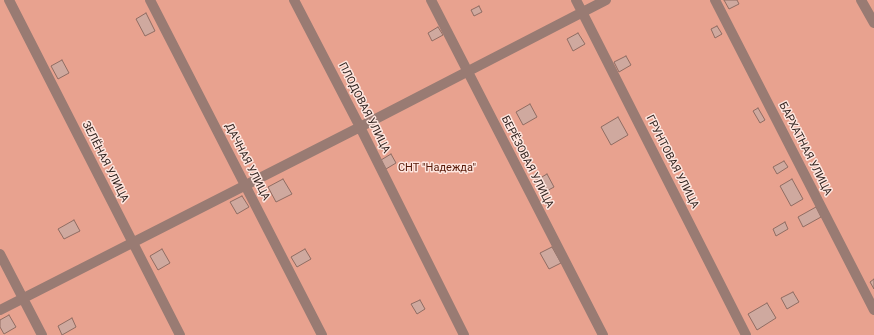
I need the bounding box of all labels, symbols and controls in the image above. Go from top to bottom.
street label: ПЛОДОВАЯ УЛИЦА [335,60,393,156]
street label: БАРХАТНАЯ УЛИЦА [776,100,834,198]
street label: ГРУНТОВАЯ УЛИЦА [643,113,701,211]
street label: БЕРЁЗОВАЯ УЛИЦА [498,114,556,210]
street label: ЗЕЛЁНАЯ УЛИЦА [79,119,131,205]
street label: ДАЧНАЯ УЛИЦА [222,121,272,203]
park label: СНТ "Надежда" [398,161,476,175]

